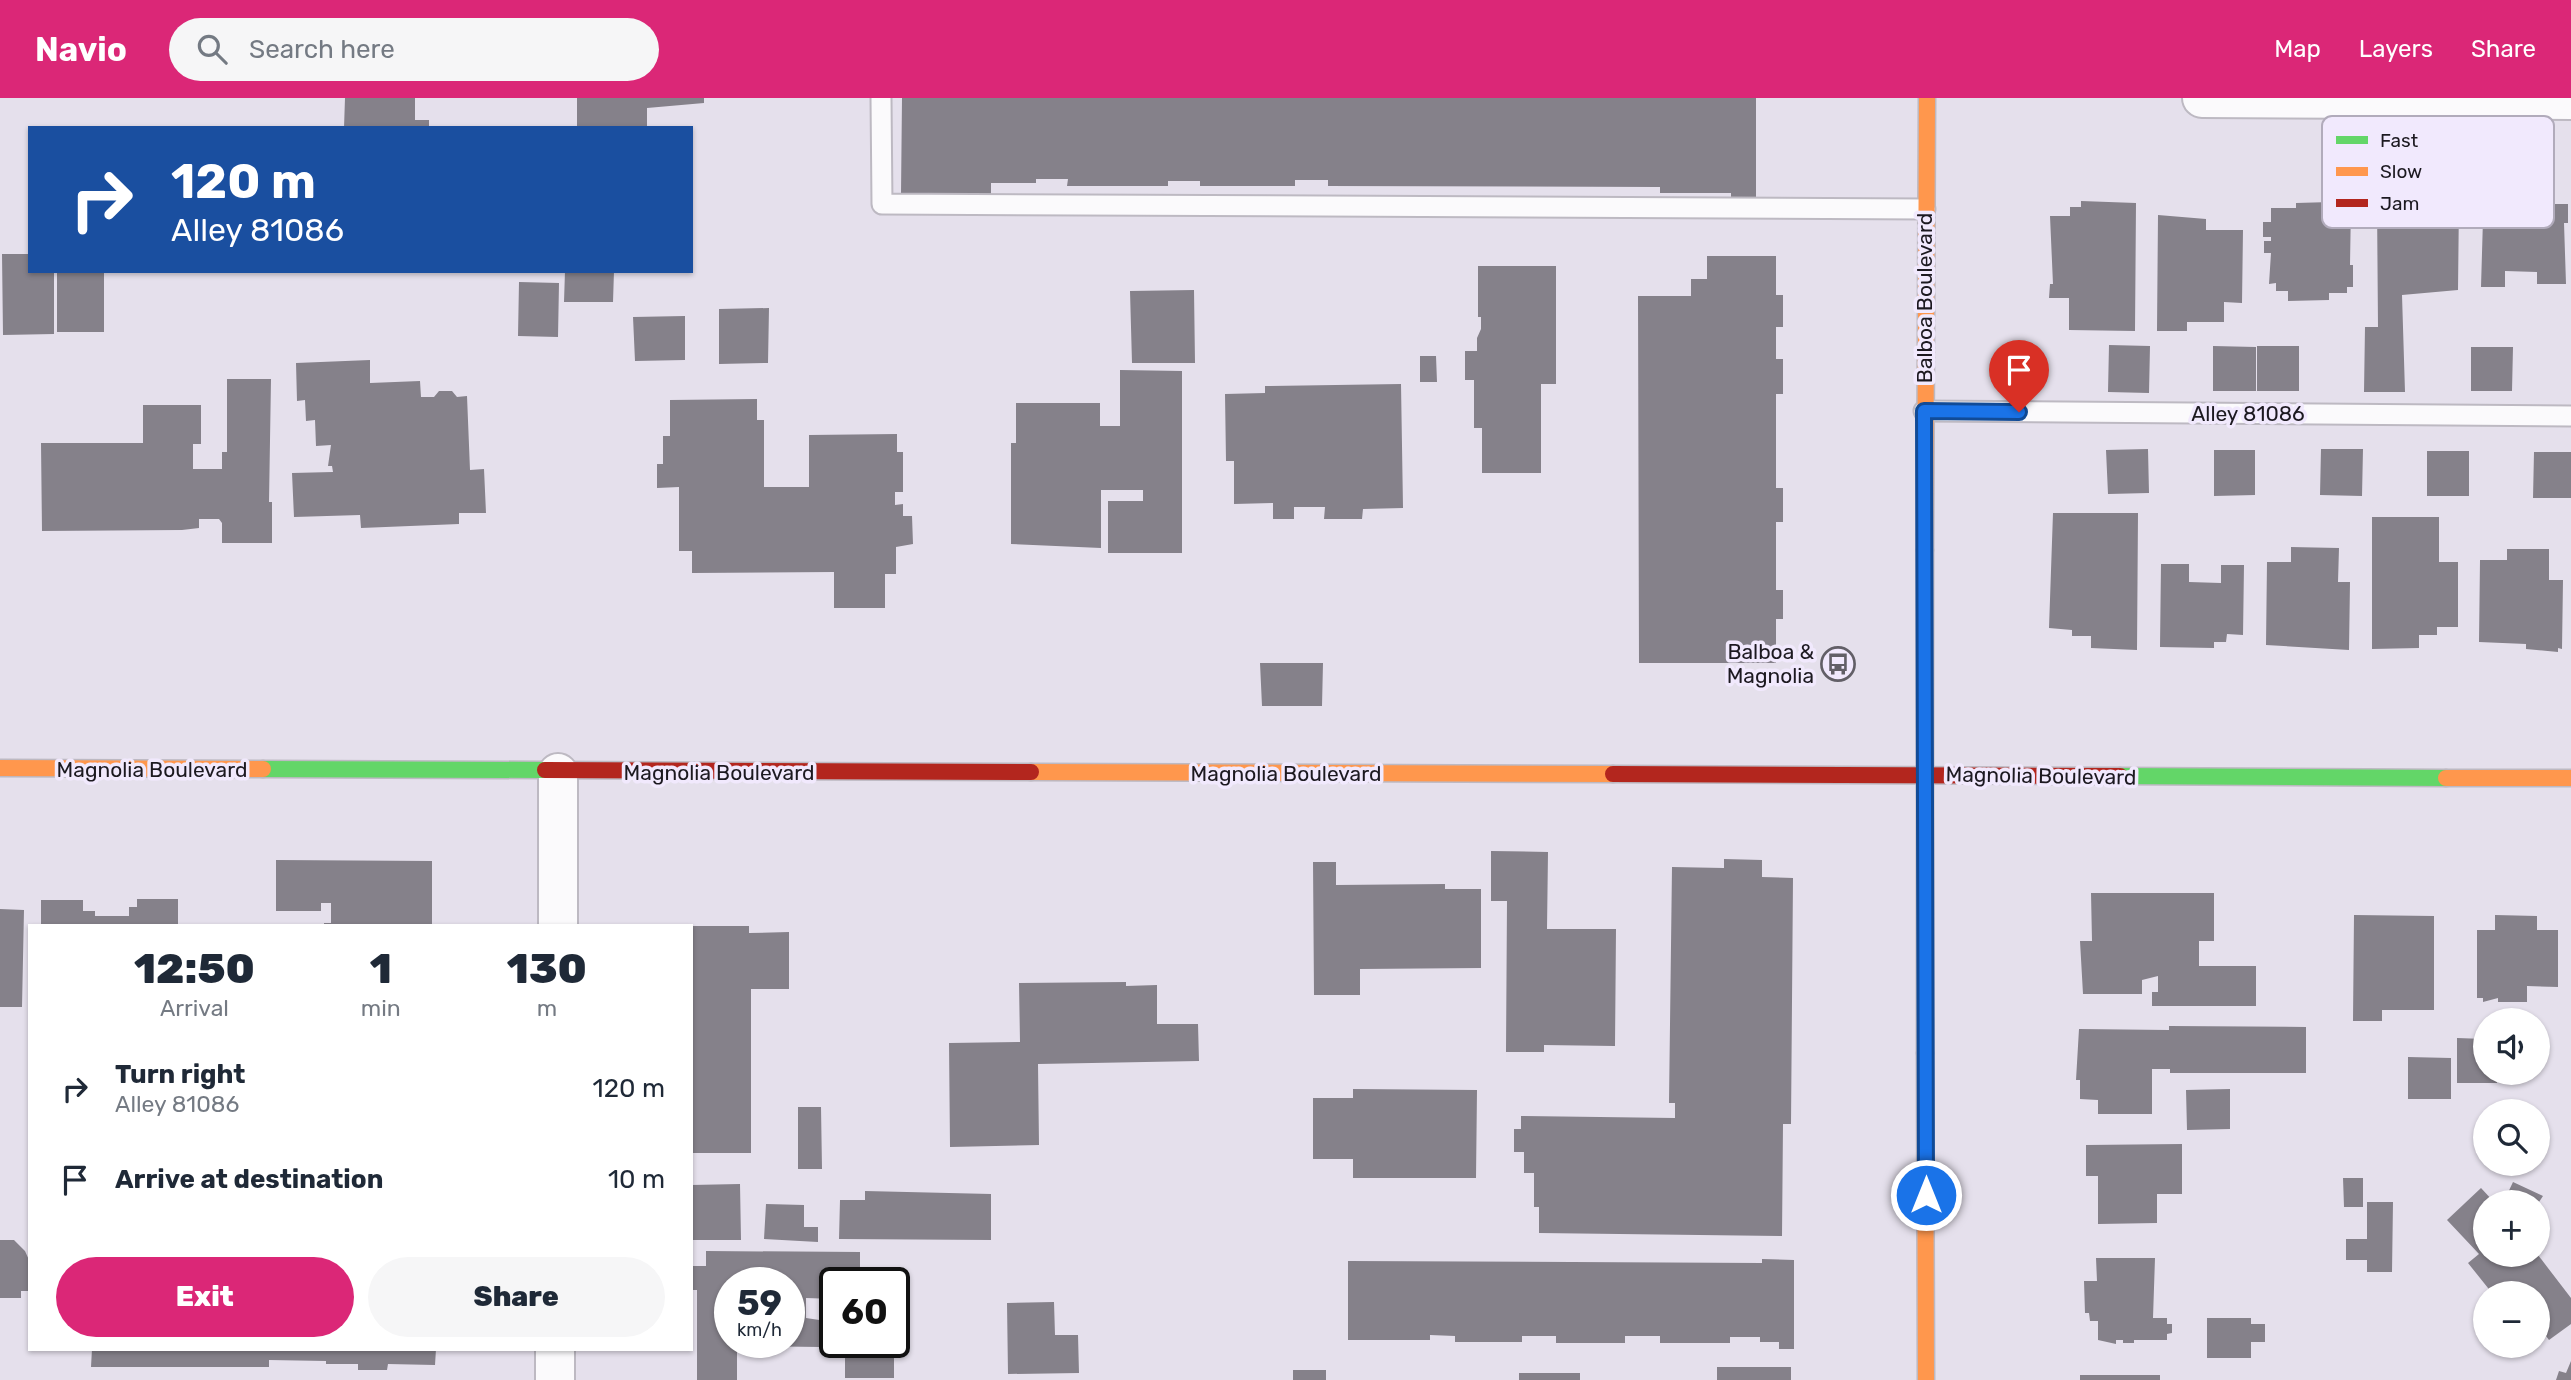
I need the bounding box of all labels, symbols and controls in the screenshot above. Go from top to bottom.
search box [169,18,659,81]
text: Navio [35,30,127,69]
icon: search [193,30,231,68]
text: Search here [249,34,395,65]
text: Map [2274,35,2321,63]
text: Layers [2359,35,2433,63]
text: Share [2471,35,2536,63]
legend [2322,116,2554,228]
text: Fast [2380,129,2419,152]
text: 120 m [171,152,316,210]
icon: right [56,154,147,245]
text: Slow [2380,160,2422,183]
text: Jam [2380,192,2419,215]
text: Alley 81086 [171,211,344,249]
street label: Balboa Boulevard [1912,213,1937,383]
pin [1989,340,2049,412]
icon: arrive [2000,351,2038,389]
street label: Alley 81086 [2191,401,2305,426]
place label: Balboa & Magnolia [1727,639,1814,688]
bus stop icon: Balboa & Magnolia [1819,645,1857,683]
street label: Magnolia Boulevard [57,757,247,782]
street label: Magnolia Boulevard [624,760,814,785]
street label: Magnolia Boulevard [1191,761,1381,786]
street label: Magnolia Boulevard [1945,761,2137,790]
text: 12:50 [134,944,255,994]
text: 1 [370,944,392,994]
text: 130 [507,944,587,994]
text: Arrival [160,994,229,1022]
text: min [361,994,401,1022]
text: m [537,994,557,1022]
map controls [2473,1008,2550,1358]
button: sound [2473,1008,2550,1085]
text: Turn right [115,1059,245,1090]
icon: right [56,1070,94,1108]
text: 120 m [593,1073,665,1104]
text: Alley 81086 [115,1090,239,1118]
button: search [2473,1099,2550,1176]
position arrow [1889,1158,1963,1232]
icon: arrive [56,1161,94,1199]
text: Arrive at destination [115,1164,383,1195]
text: 10 m [608,1164,665,1195]
button: + [2473,1190,2550,1267]
button: Exit [56,1257,354,1337]
button: Share [368,1257,665,1337]
speed limit sign: 60 [819,1267,910,1358]
button: − [2473,1281,2550,1358]
text: 59 [737,1282,782,1324]
text: km/h [737,1319,782,1341]

